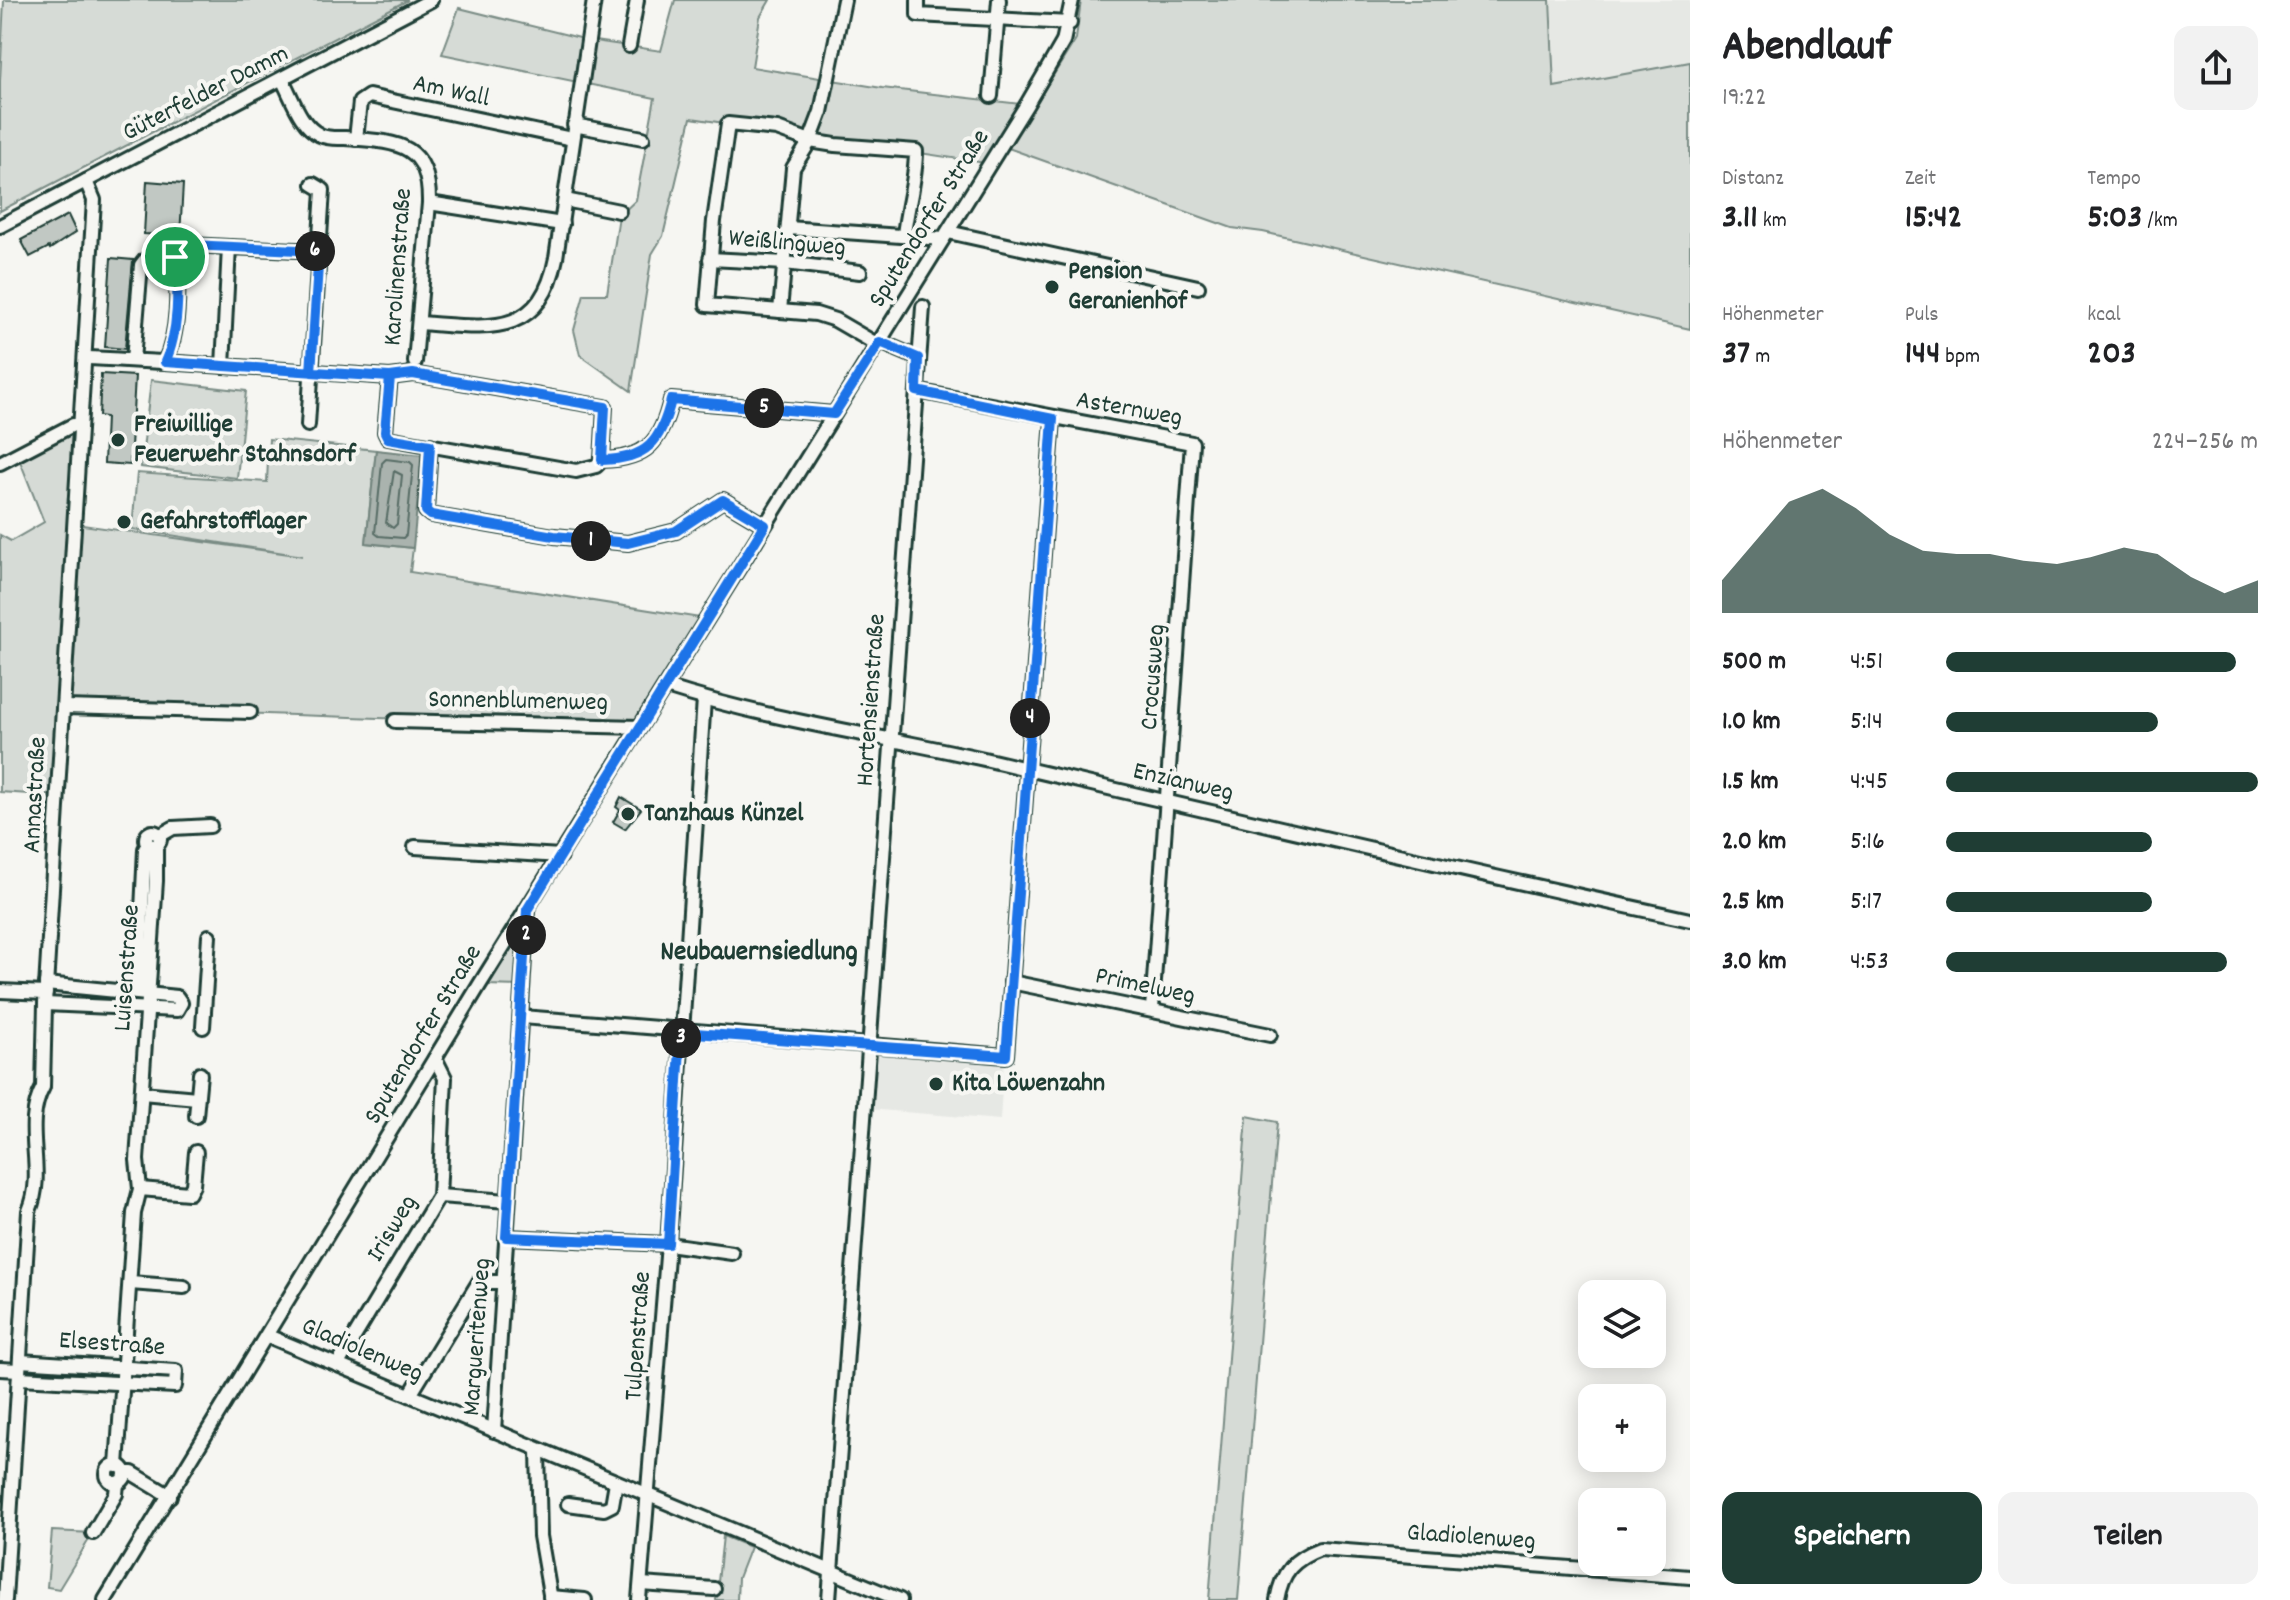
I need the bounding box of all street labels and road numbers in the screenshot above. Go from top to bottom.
street label: Güterfelder Damm [116,36,296,152]
street label: Am Wall [409,66,493,118]
street label: Sputendorfer Straße [860,123,1000,315]
street label: Karolinenstraße [375,187,423,347]
street label: Weißlingweg [727,220,847,268]
street label: Asternweg [1073,382,1185,438]
street label: Hortensienstraße [848,612,896,788]
street label: Crocusweg [1132,623,1176,731]
street label: Sonnenblumenweg [428,682,608,722]
street label: Annastraße [14,736,58,854]
street label: Enzianweg [1129,753,1237,813]
street label: Luisenstraße [105,903,151,1033]
street label: Sputendorfer Straße [356,938,492,1132]
street label: Primelweg [1092,958,1198,1016]
street label: Irisweg [358,1188,428,1270]
street label: Margueritenweg [454,1257,502,1417]
street label: Tulpenstraße [616,1270,662,1402]
street label: Gladiolenweg [295,1309,429,1393]
street label: Elsestraße [58,1323,166,1367]
street label: Gladiolenweg [1405,1515,1537,1561]

